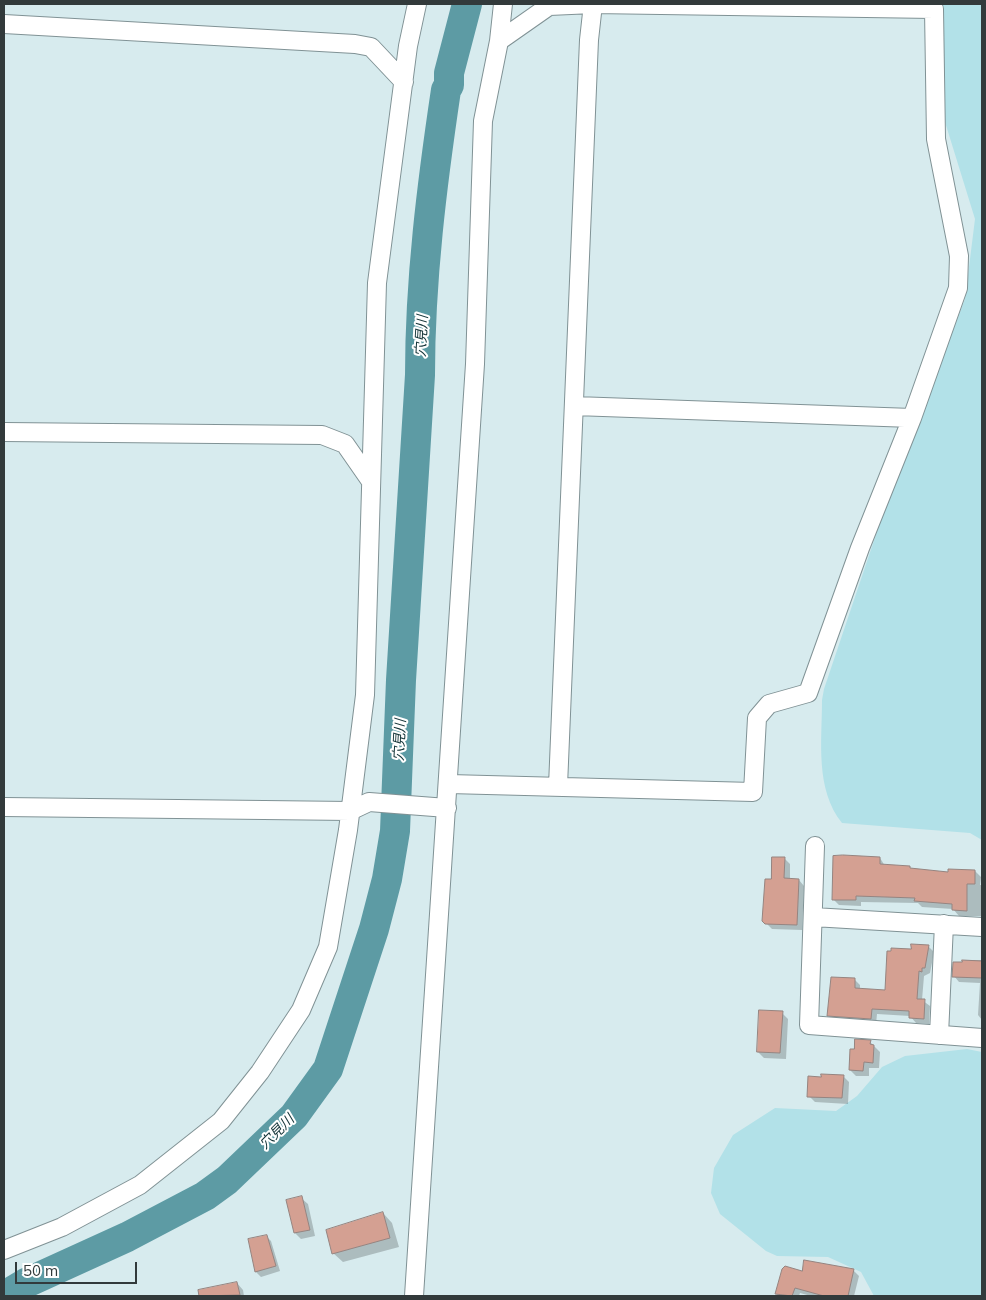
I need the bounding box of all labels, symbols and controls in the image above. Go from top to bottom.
water label: 穴見川 [413,315,431,357]
water label: 穴見川 [391,719,409,761]
water label: 穴見川 [256,1111,298,1153]
scale bar [18,1252,140,1284]
text: 50 m [23,1261,58,1280]

